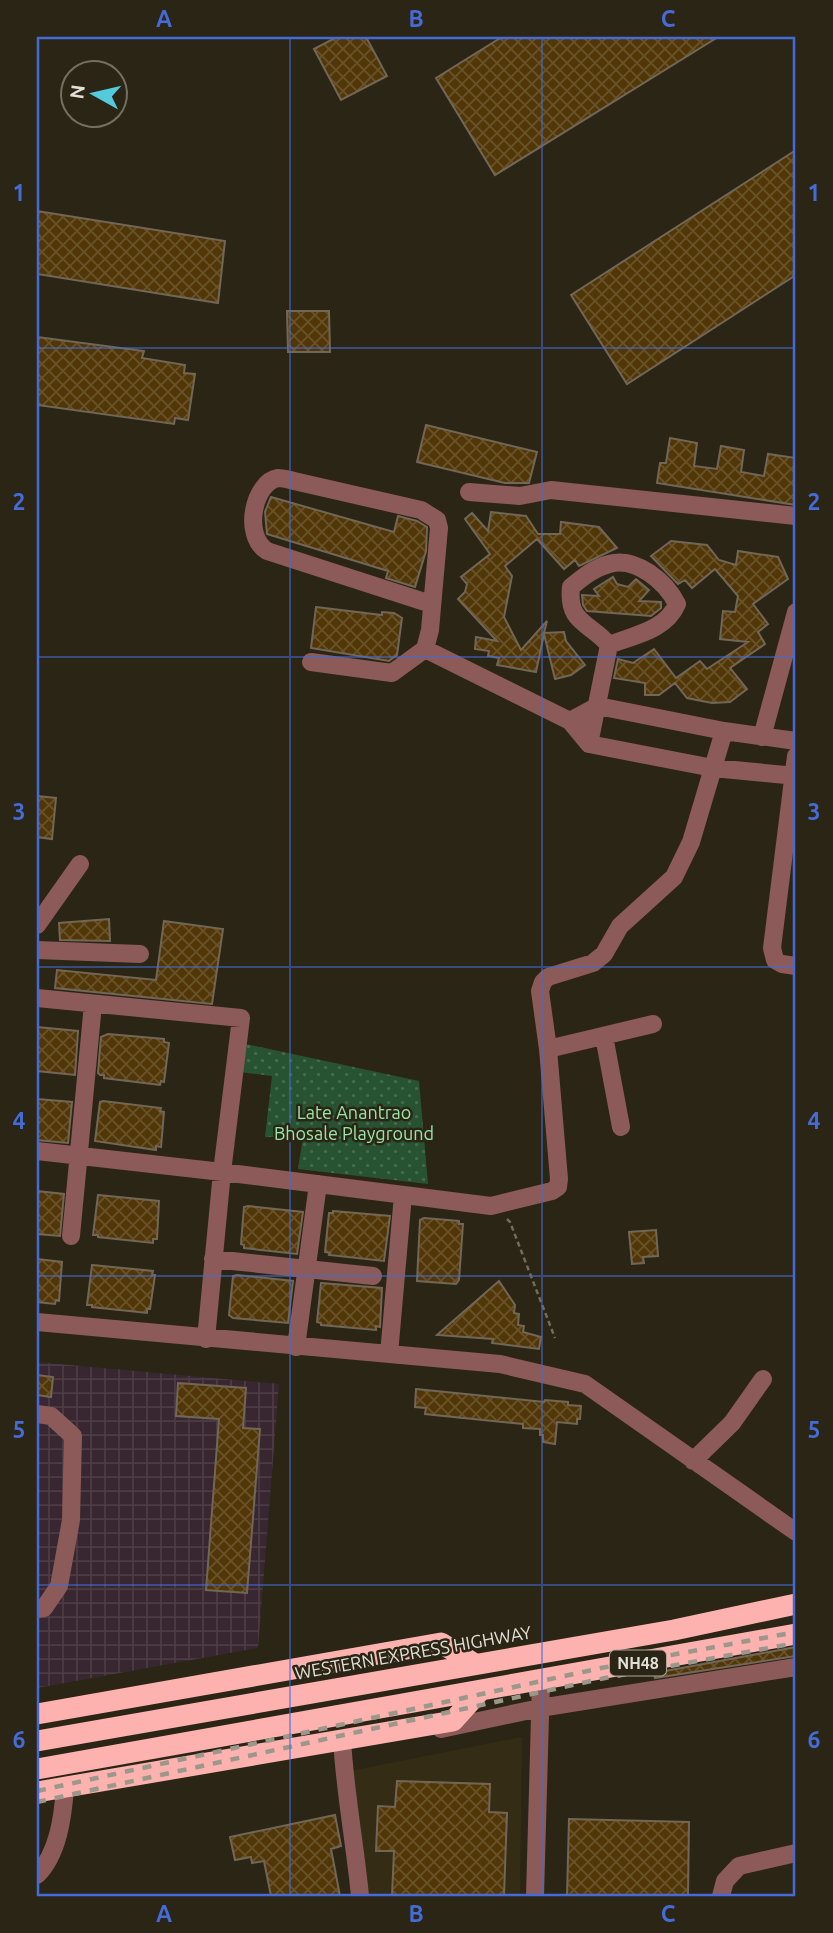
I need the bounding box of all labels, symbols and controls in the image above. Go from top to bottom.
text: A [156,6,172,31]
text: B [408,6,424,31]
text: C [661,6,676,31]
north arrow [60,60,130,130]
text: N [65,83,89,100]
text: 1 [13,180,25,205]
text: 1 [808,180,820,205]
text: 2 [13,489,25,514]
text: 2 [808,489,820,514]
text: 3 [13,799,25,824]
text: 3 [808,799,820,824]
park label: Late Anantrao Bhosale Playground [274,1102,434,1143]
text: 4 [13,1108,26,1133]
text: 4 [808,1108,821,1133]
text: 5 [13,1417,25,1442]
text: 5 [808,1417,820,1442]
street label: WESTERN EXPRESS HIGHWAY [293,1621,533,1683]
road number: NH48 [610,1651,666,1676]
text: 6 [13,1727,26,1752]
text: 6 [808,1727,821,1752]
text: A [156,1901,172,1926]
text: B [408,1901,424,1926]
text: C [661,1901,676,1926]

